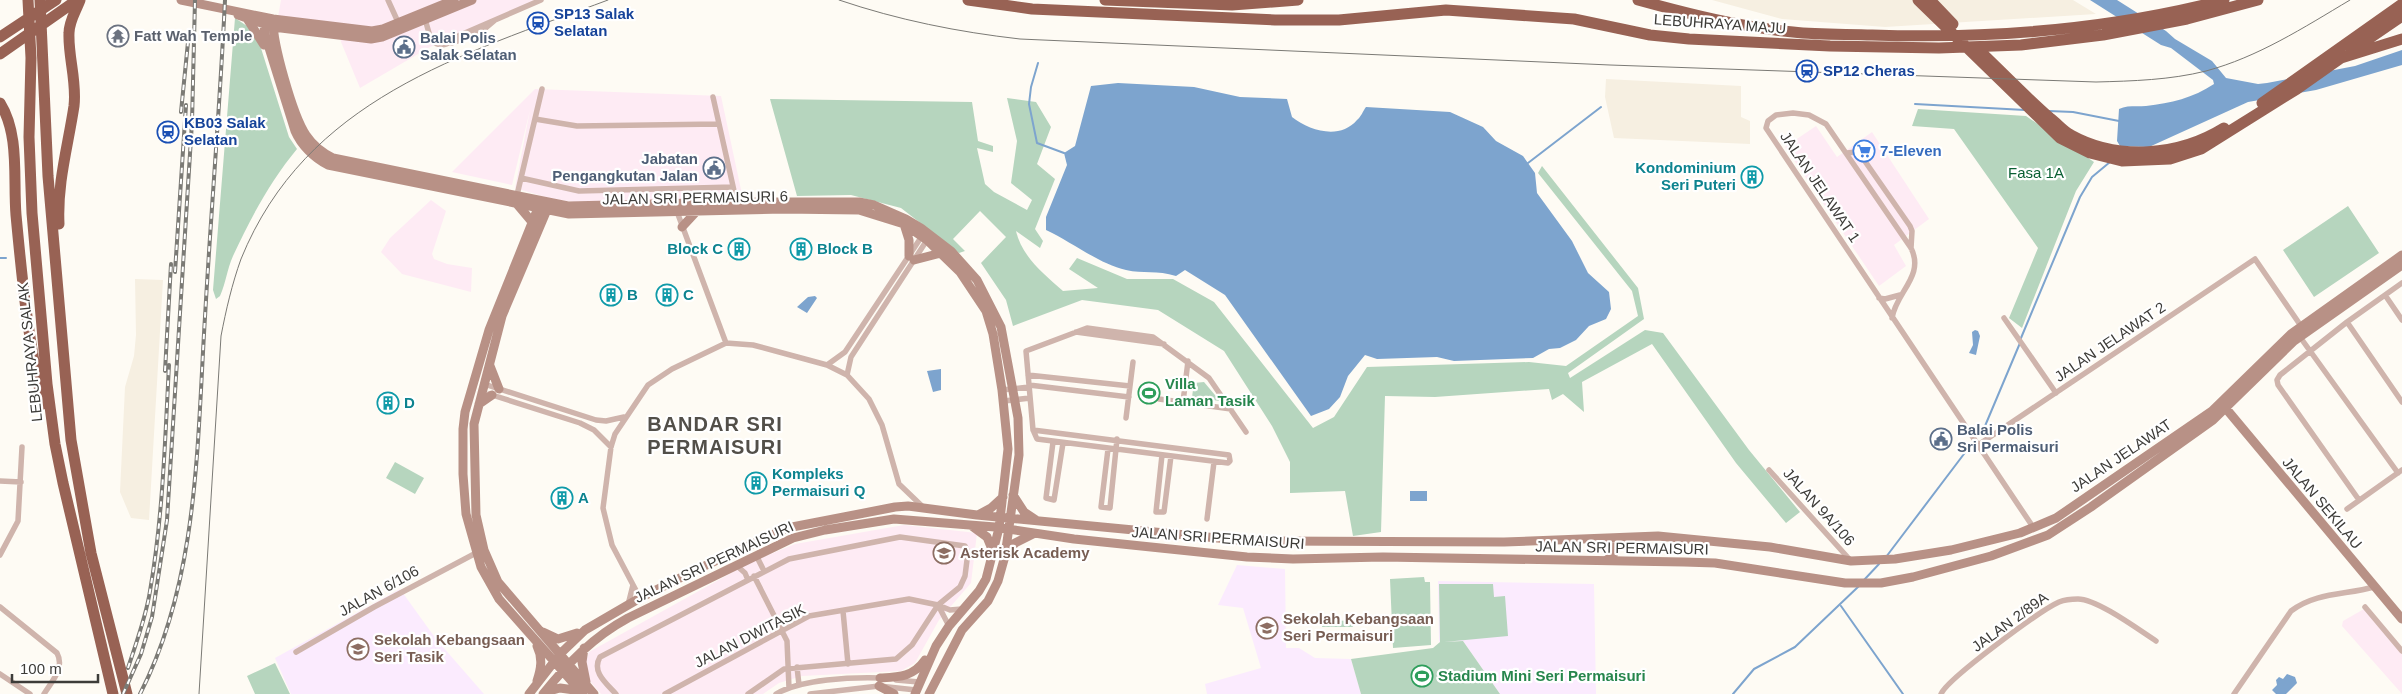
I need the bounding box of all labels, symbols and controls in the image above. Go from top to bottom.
place label: SP13 Salak Selatan [554,5,635,39]
street label: LEBUHRAYA MAJU [1653,10,1787,37]
station icon: SP13 Salak Selatan [526,11,550,35]
temple icon: Fatt Wah Temple [106,24,130,48]
place label: Fatt Wah Temple [134,27,252,44]
place label: Balai Polis Salak Selatan [420,29,517,63]
public building icon: Balai Polis Salak Selatan [392,35,416,59]
station icon: SP12 Cheras [1795,59,1819,83]
place label: SP12 Cheras [1823,62,1915,79]
place label: KB03 Salak Selatan [184,114,266,148]
station icon: KB03 Salak Selatan [156,120,180,144]
street label: JALAN JELAWAT 1 [1777,128,1864,245]
supermarket icon: 7-Eleven [1852,139,1876,163]
place label: 7-Eleven [1880,142,1942,159]
place label: Jabatan Pengangkutan Jalan [552,150,698,184]
public building icon: Jabatan Pengangkutan Jalan [702,156,726,180]
place label: Kondominium Seri Puteri [1635,159,1736,193]
park label: Fasa 1A [2008,164,2064,181]
building icon: Kondominium Seri Puteri [1740,165,1764,189]
street label: JALAN SRI PERMAISURI 6 [602,187,788,208]
building icon: Block C [727,237,751,261]
building icon: Block B [789,237,813,261]
place label: Block C [667,240,723,257]
place label: Block B [817,240,873,257]
street label: LEBUHRAYA SALAK [14,281,45,423]
building icon: B [599,283,623,307]
building icon: C [655,283,679,307]
place label: B [627,286,638,303]
place label: C [683,286,694,303]
street label: JALAN JELAWAT 2 [2051,298,2168,385]
place label: Villa Laman Tasik [1165,375,1255,409]
sports icon: Villa Laman Tasik [1137,381,1161,405]
building icon: D [376,391,400,415]
place label: D [404,394,415,411]
district label: BANDAR SRI PERMAISURI [647,413,783,458]
street label: JALAN JELAWAT [2067,416,2174,496]
place label: Balai Polis Sri Permaisuri [1957,421,2059,455]
public building icon: Balai Polis Sri Permaisuri [1929,427,1953,451]
street label: JALAN SEKILAU [2279,453,2366,552]
street label: JALAN 9A/106 [1780,464,1859,549]
place label: Kompleks Permaisuri Q [772,465,866,499]
building icon: Kompleks Permaisuri Q [744,471,768,495]
building icon: A [550,486,574,510]
place label: A [578,489,589,506]
street label: JALAN SRI PERMAISURI [632,517,796,606]
street label: JALAN SRI PERMAISURI [1131,523,1305,552]
street label: JALAN SRI PERMAISURI [1535,537,1709,558]
school or university icon: Asterisk Academy [932,541,956,565]
place label: Asterisk Academy [960,544,1090,561]
street label: JALAN 6/106 [336,562,422,619]
street label: JALAN 2/89A [1968,588,2051,655]
street label: JALAN DWITASIK [691,600,808,671]
place label: Sekolah Kebangsaan Seri Permaisuri [1283,610,1434,644]
school or university icon: Sekolah Kebangsaan Seri Permaisuri [1255,616,1279,640]
place label: Sekolah Kebangsaan Seri Tasik [374,631,525,665]
school or university icon: Sekolah Kebangsaan Seri Tasik [346,637,370,661]
scale bar [12,652,99,684]
text: 100 m [20,660,62,677]
sports icon: Stadium Mini Seri Permaisuri [1410,664,1434,688]
place label: Stadium Mini Seri Permaisuri [1438,667,1646,684]

